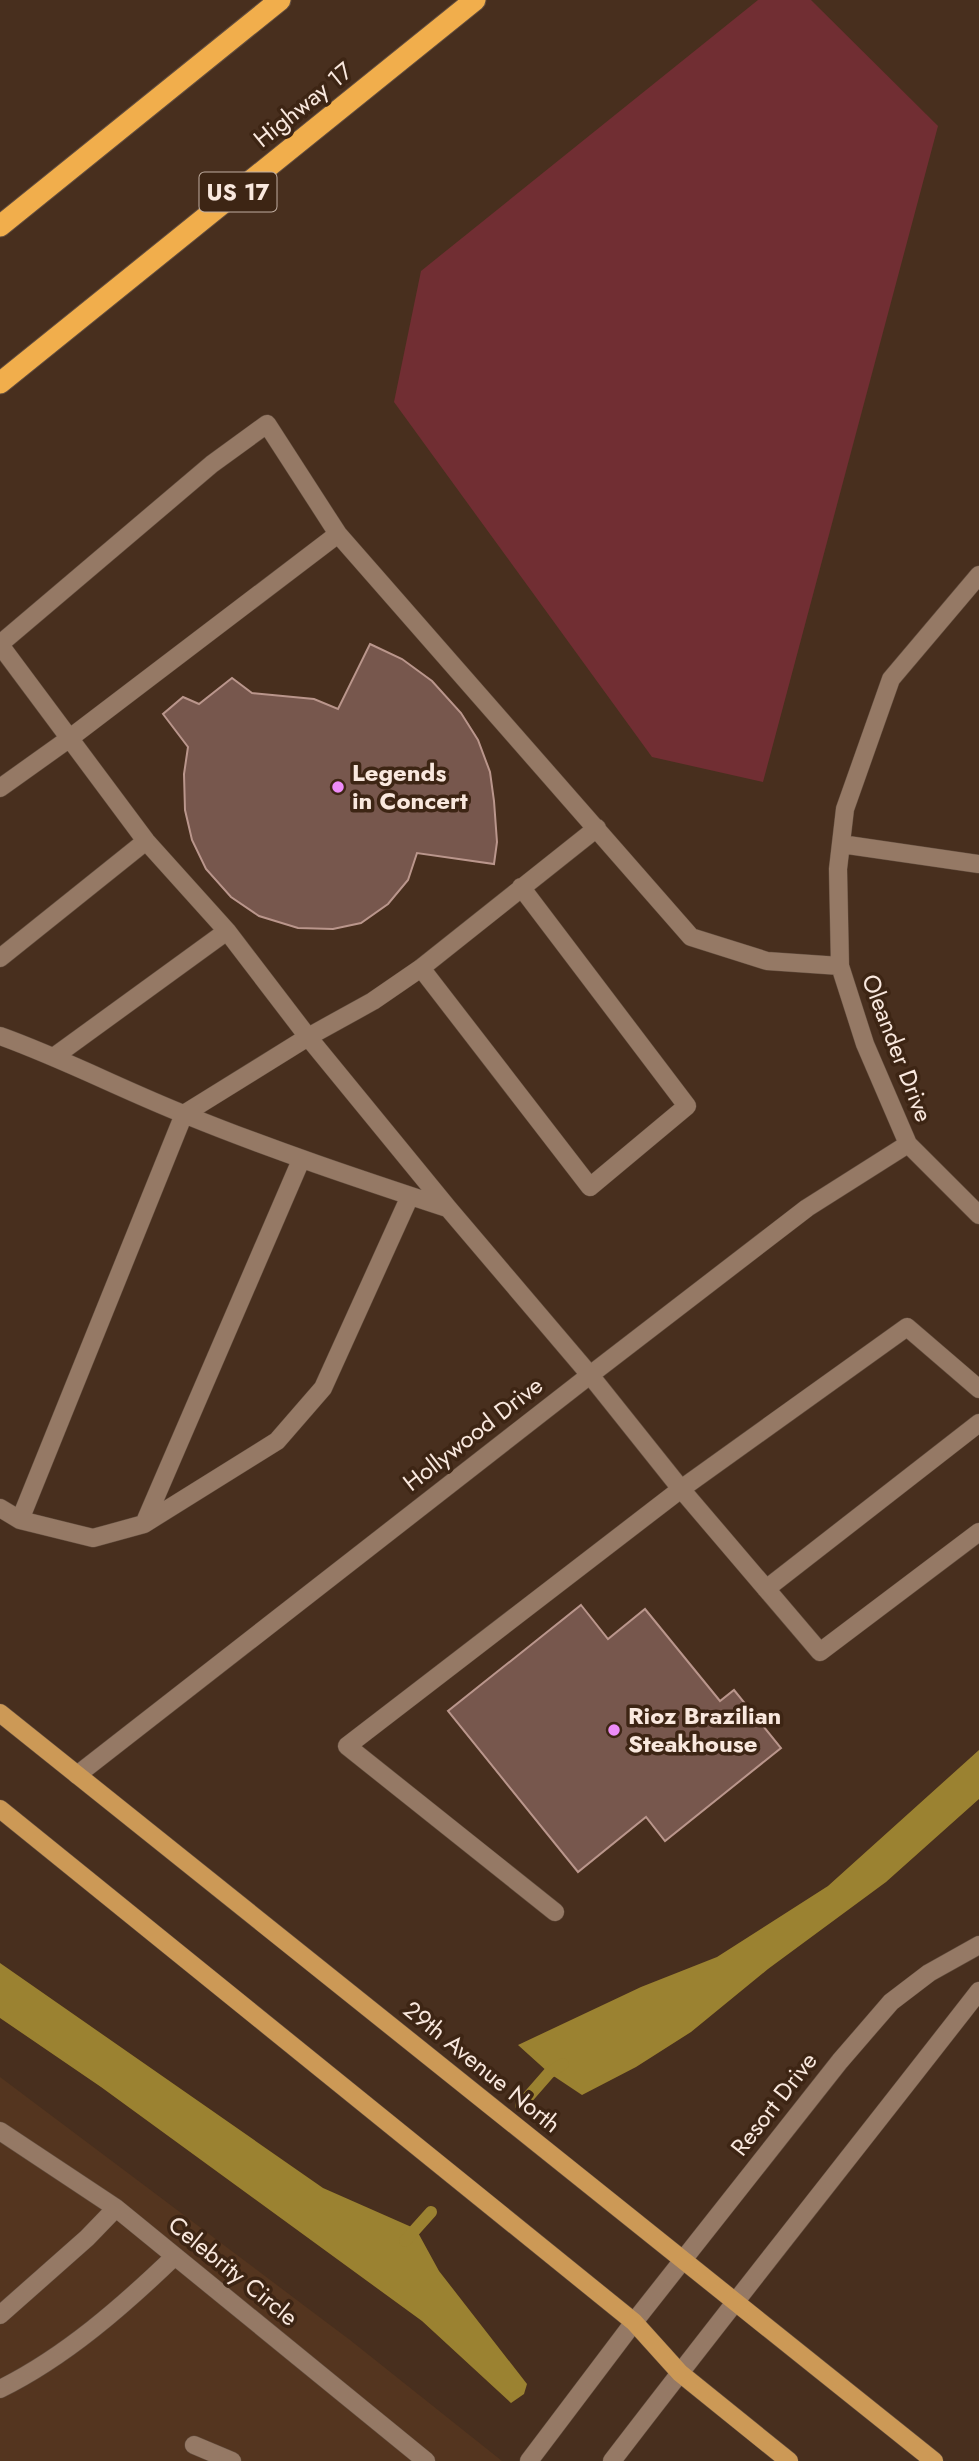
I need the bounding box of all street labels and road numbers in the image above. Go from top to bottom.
street label: Highway 17 [246,53,360,155]
road number: US 17 [200,172,276,211]
street label: Oleander Drive [853,969,942,1127]
street label: Hollywood Drive [395,1368,550,1499]
street label: 29th Avenue North [396,1992,568,2141]
street label: Resort Drive [722,2044,825,2163]
street label: Celebrity Circle [161,2207,306,2334]

